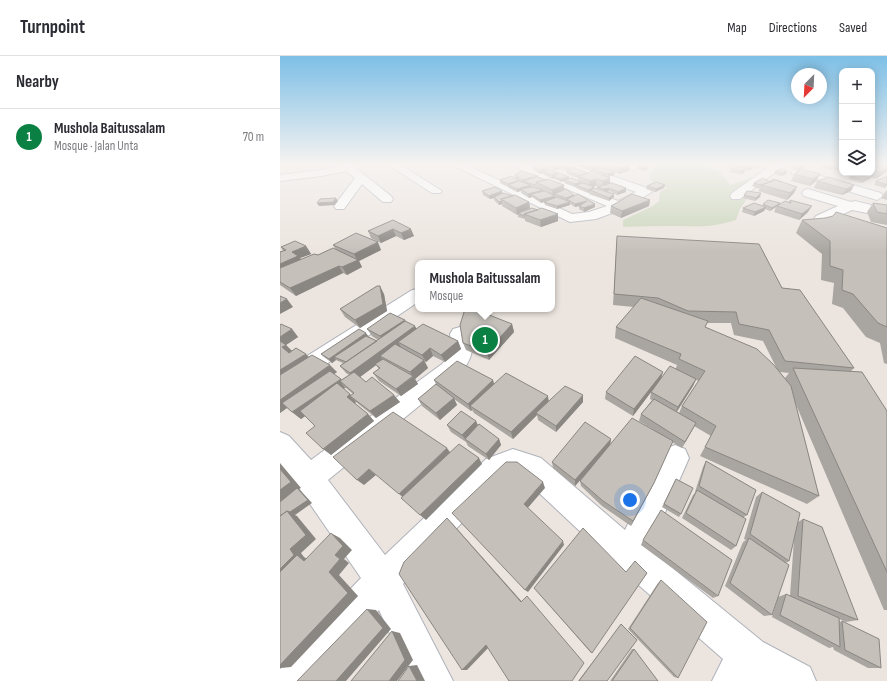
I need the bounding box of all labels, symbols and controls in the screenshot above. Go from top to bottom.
text: Turnpoint [20,16,85,39]
text: Map [727,19,747,36]
text: Directions [769,19,817,36]
text: Saved [839,19,867,36]
north arrow [791,68,827,104]
map controls [839,68,875,176]
button: + [839,68,875,104]
text: Nearby [16,72,59,92]
button: − [839,104,875,140]
text: Mushola Baitussalam [54,119,165,138]
text: 1 [26,129,32,145]
text: 70 m [243,129,264,145]
text: Mosque · Jalan Unta [54,138,138,154]
button: layers [839,140,875,176]
popup [415,260,555,312]
text: Mushola Baitussalam [429,269,541,288]
text: Mosque [429,288,463,304]
pin: 1 [472,325,498,355]
your location [620,490,640,510]

